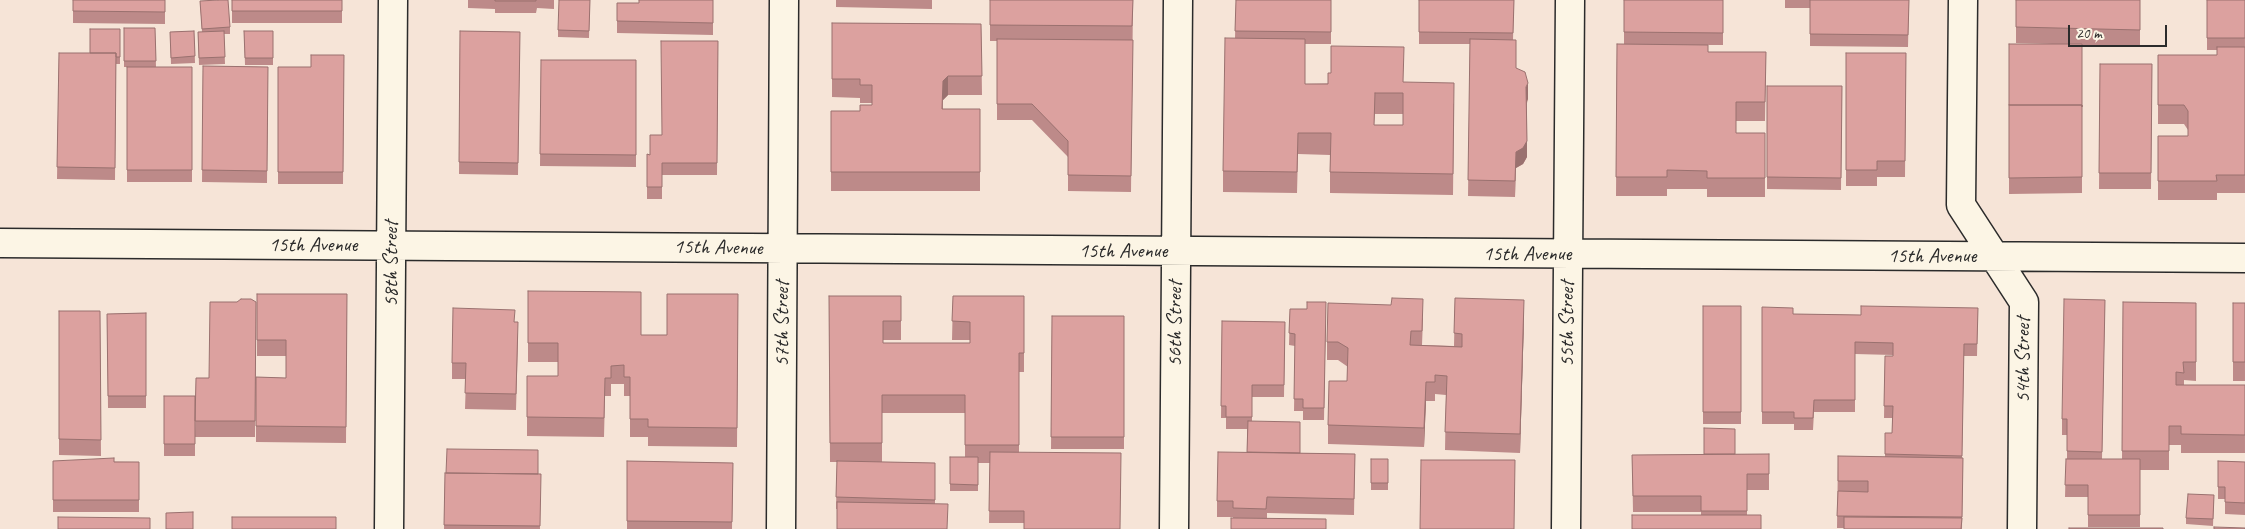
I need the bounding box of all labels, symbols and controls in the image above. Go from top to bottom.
scale bar [2070,15,2169,47]
text: 20 m [2076,24,2102,43]
street label: 58th Street [378,221,404,307]
street label: 15th Avenue [269,232,357,258]
street label: 15th Avenue [673,235,763,261]
street label: 15th Avenue [1079,238,1167,264]
street label: 15th Avenue [1483,241,1571,267]
street label: 15th Avenue [1888,243,1976,269]
street label: 57th Street [769,281,795,367]
street label: 56th Street [1162,281,1188,367]
street label: 55th Street [1554,281,1580,367]
street label: 54th Street [2010,317,2036,403]

